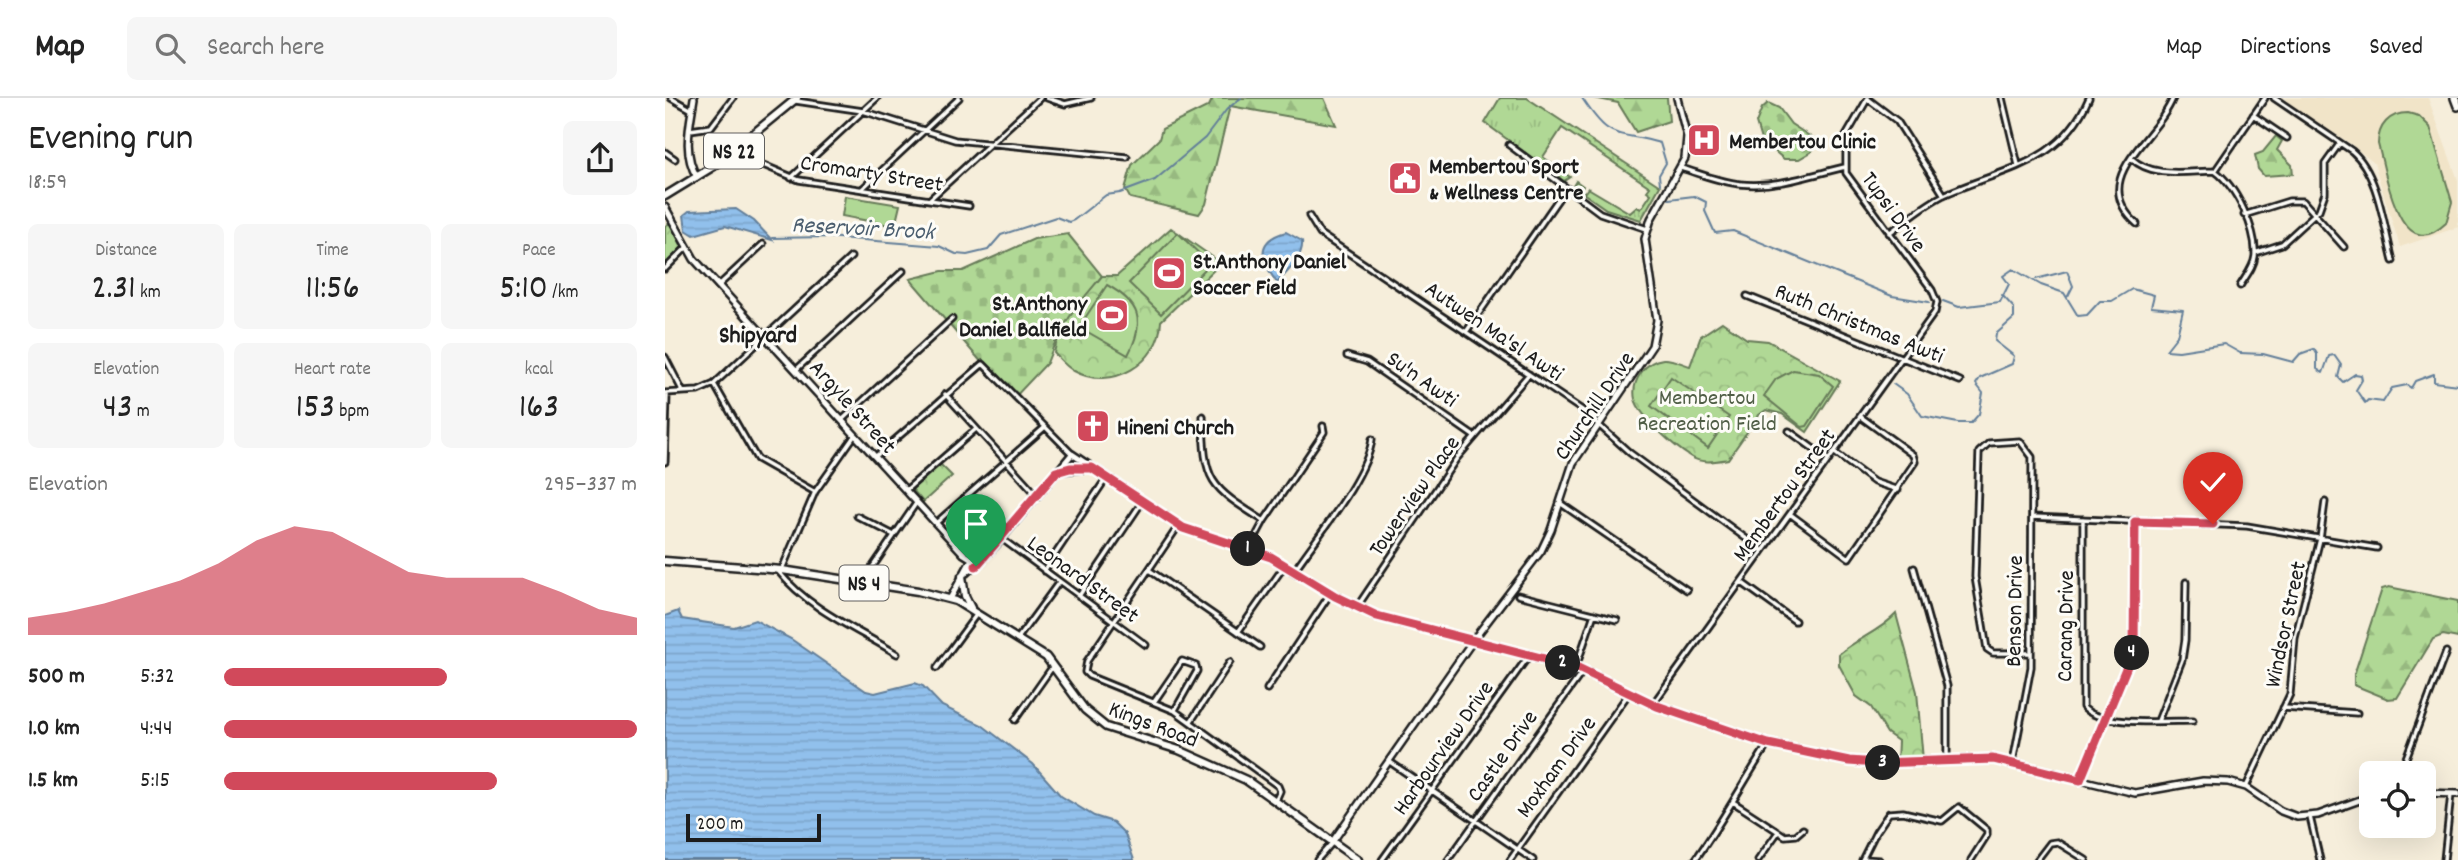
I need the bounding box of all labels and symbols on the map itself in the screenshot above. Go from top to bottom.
hospital icon: Membertou Clinic [1685,121,1723,159]
place label: Membertou Clinic [1729,127,1876,160]
road number: NS 22 [704,134,764,168]
street label: Cromarty Street [798,148,945,203]
place label: Membertou Sport & Wellness Centre [1429,152,1583,211]
public building icon: Membertou Sport & Wellness Centre [1386,159,1424,197]
street label: Tupsi Drive [1851,166,1933,260]
water label: Reservoir Brook [791,209,937,251]
place label: St.Anthony Daniel Soccer Field [1193,247,1347,306]
sports icon: St.Anthony Daniel Soccer Field [1150,254,1188,292]
street label: Autwen Ma'sl Awti [1417,274,1569,392]
street label: Ruth Christmas Awti [1769,276,1948,374]
place label: St.Anthony Daniel Ballfield [959,289,1089,348]
sports icon: St.Anthony Daniel Ballfield [1093,296,1131,334]
district label: Shipyard [719,320,797,354]
street label: Su'n Awti [1379,344,1463,417]
street label: Churchill Drive [1547,346,1644,468]
street label: Argyle Street [800,354,903,463]
park label: Membertou Recreation Field [1637,383,1777,442]
church icon: Hineni Church [1074,407,1112,445]
place label: Hineni Church [1117,413,1234,446]
street label: Membertou Street [1726,423,1846,570]
street label: Towerview Place [1362,430,1470,564]
pin [2183,452,2243,524]
pin [946,494,1006,566]
street label: Leonard Street [1019,529,1145,633]
pin: 1 [1231,532,1265,566]
street label: Benson Drive [1999,555,2034,667]
street label: Windsor Street [2258,558,2317,691]
road number: NS 4 [839,566,889,601]
street label: Carang Drive [2050,570,2085,682]
pin: 4 [2115,636,2149,670]
pin: 2 [1545,646,1581,680]
street label: Harbourview Drive [1386,675,1504,823]
street label: Kings Road [1103,694,1202,758]
street label: Castle Drive [1460,704,1548,810]
street label: Moxham Drive [1510,710,1606,826]
pin: 3 [1865,746,1901,780]
scale bar [686,811,821,843]

